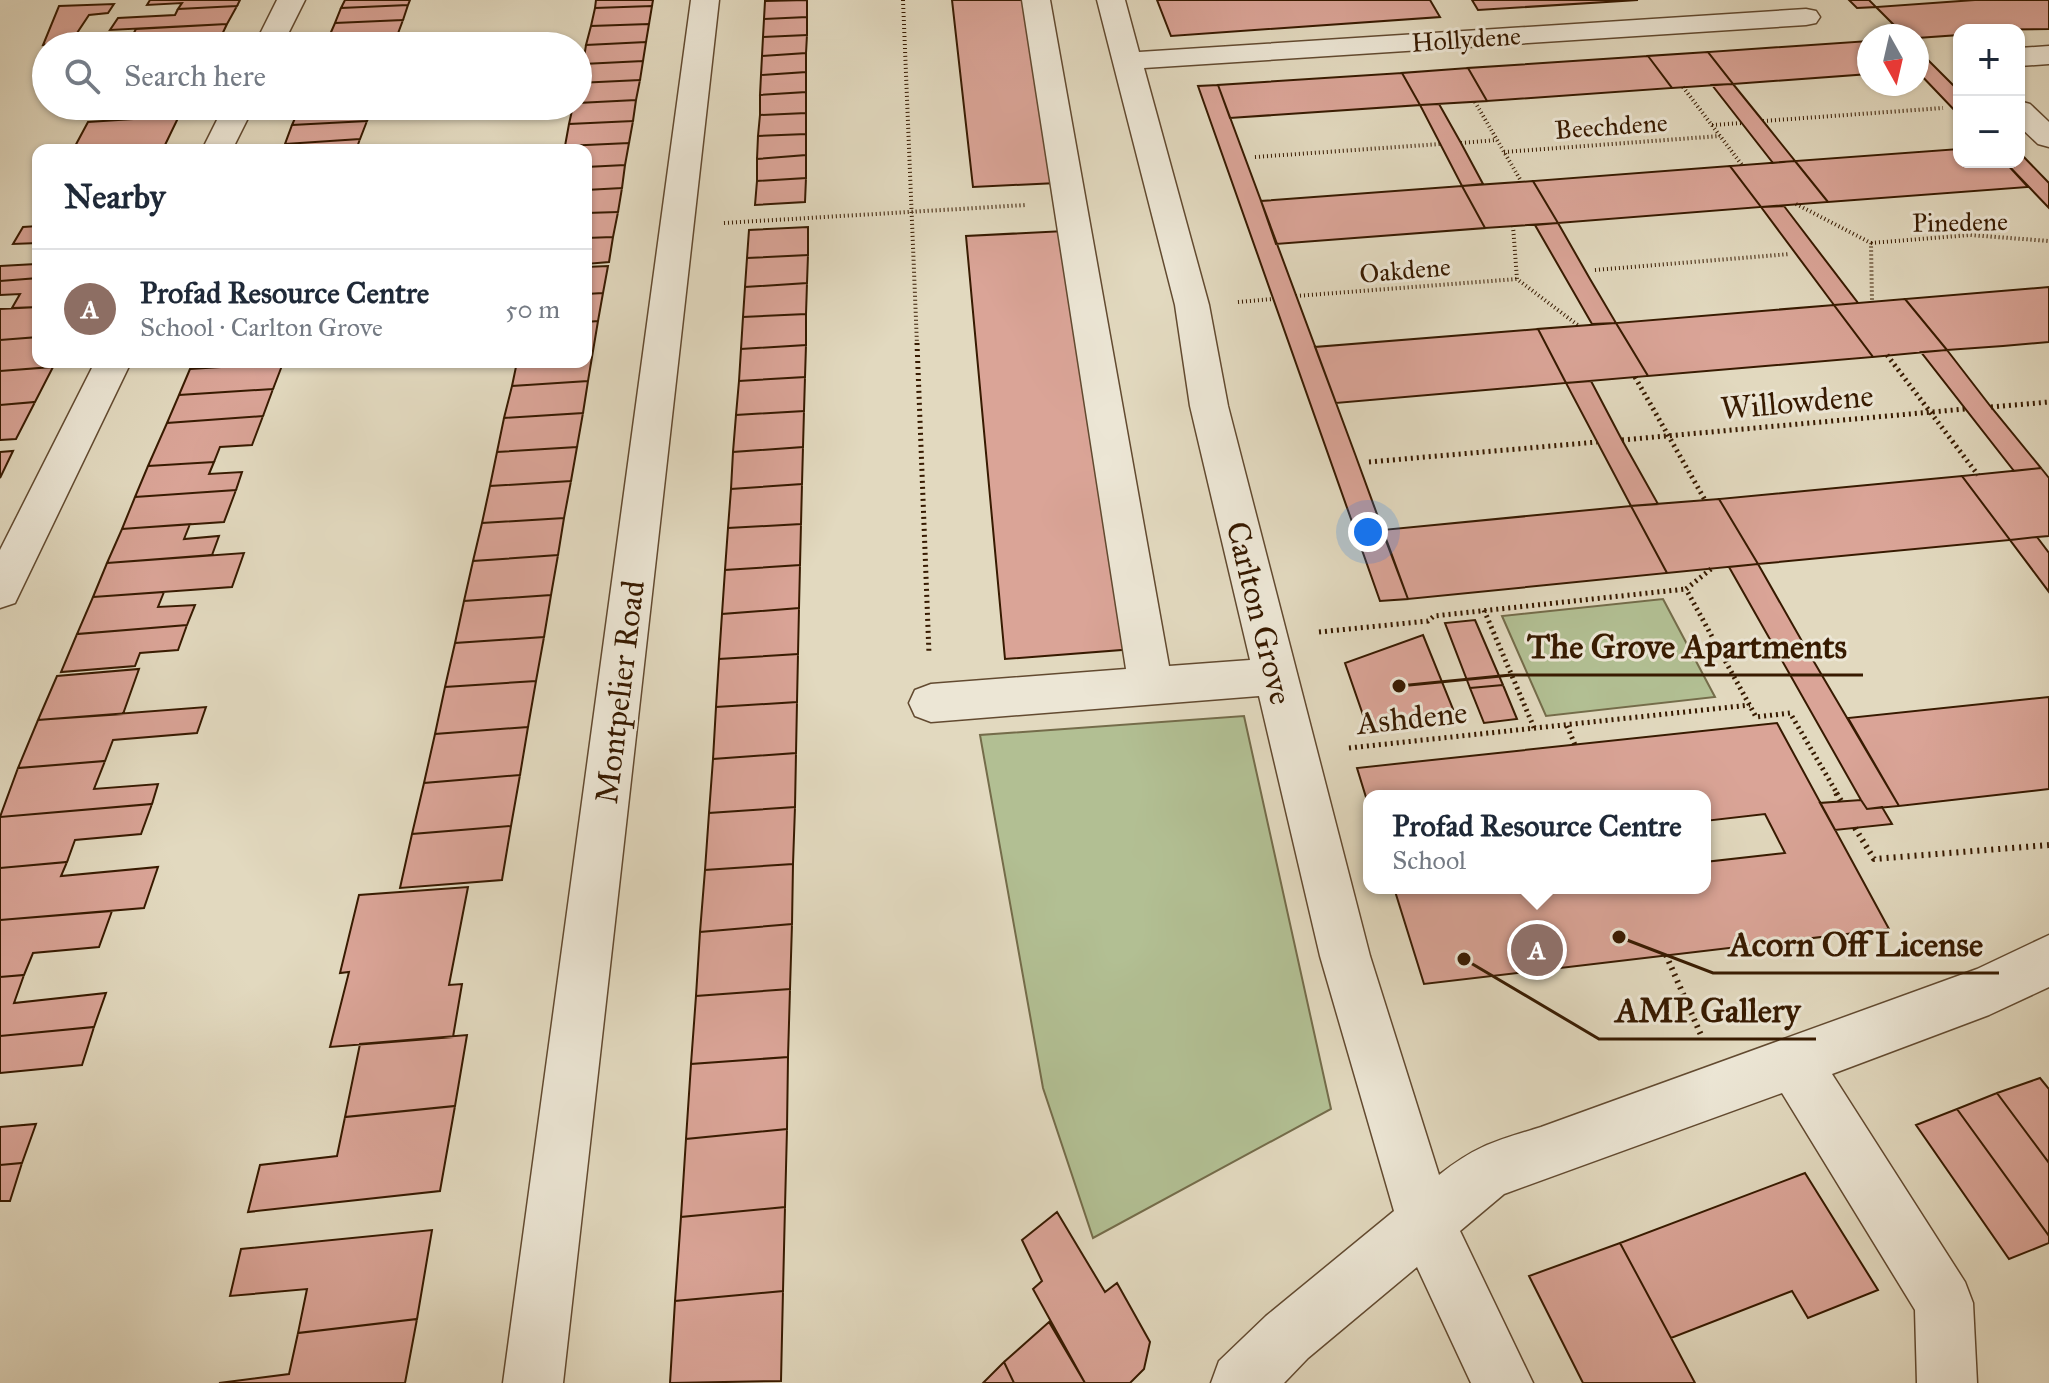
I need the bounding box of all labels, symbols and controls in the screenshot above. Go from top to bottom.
street label: Hollydene [1410,19,1522,59]
north arrow [1857,24,1929,96]
map controls [1953,24,2025,168]
button: + [1953,24,2025,96]
search box [32,32,592,120]
icon: search [60,54,104,98]
text: Search here [124,58,266,94]
button: − [1953,96,2025,168]
street label: Beechdene [1554,106,1669,146]
text: Nearby [64,176,166,217]
street label: Pinedene [1912,205,2008,239]
street label: Oakdene [1358,250,1452,290]
text: Profad Resource Centre [140,275,429,311]
text: A [81,293,99,325]
text: 50 m [505,293,560,325]
text: School · Carlton Grove [140,311,383,343]
street label: Willowdene [1719,376,1875,428]
your location [1348,512,1388,552]
street label: Carlton Grove [1217,517,1301,709]
street label: Montpelier Road [587,578,653,806]
callout: The Grove Apartments [1511,617,1863,675]
text: The Grove Apartments [1527,626,1847,667]
street label: Ashdene [1353,693,1469,743]
popup [1363,790,1711,894]
text: Profad Resource Centre [1392,808,1682,844]
text: School [1392,844,1466,876]
callout: Acorn Off License [1713,915,1999,973]
pin: A [1511,920,1563,980]
text: Acorn Off License [1727,924,1983,965]
callout: AMP Gallery [1599,981,1816,1039]
text: AMP Gallery [1613,990,1802,1031]

